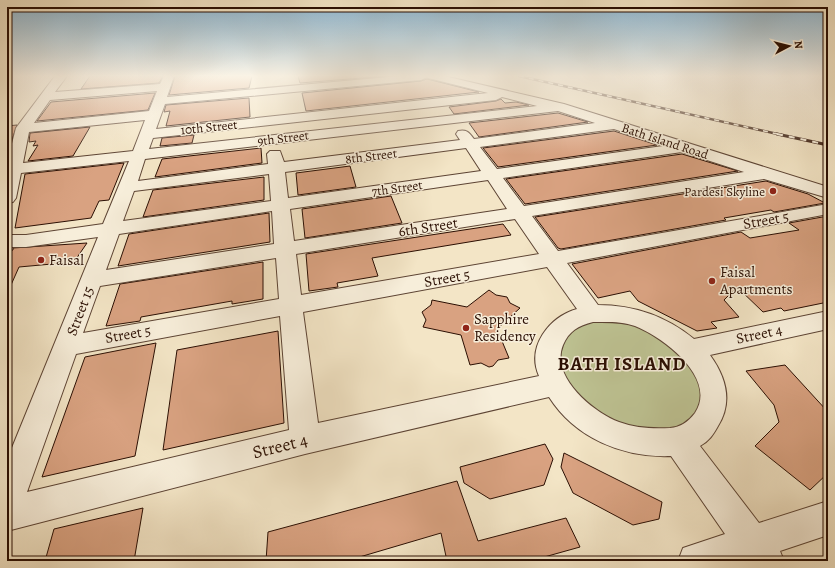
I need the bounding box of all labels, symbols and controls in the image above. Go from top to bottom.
north arrow [769,26,809,66]
text: N [790,40,806,50]
street label: 10th Street [180,115,239,138]
street label: Bath Island Road [619,119,711,163]
street label: 9th Street [256,126,310,150]
street label: 8th Street [344,144,399,168]
street label: 7th Street [370,176,424,200]
place label: Pardesi Skyline [684,183,765,200]
marker: Pardesi Skyline [768,186,778,196]
street label: Street 5 [741,206,791,234]
street label: 6th Street [397,212,459,242]
place label: Faisal [49,250,84,270]
marker: Faisal [36,255,46,265]
place label: Faisal Apartments [719,262,792,299]
street label: Street 5 [422,264,472,292]
marker: Faisal Apartments [707,276,717,286]
street label: Street 15 [61,283,99,339]
place label: Sapphire Residency [474,309,536,346]
street label: Street 4 [734,319,784,349]
street label: Street 5 [103,320,153,348]
marker: Sapphire Residency [461,323,471,333]
district label: BATH ISLAND [558,351,686,377]
street label: Street 4 [250,428,310,464]

